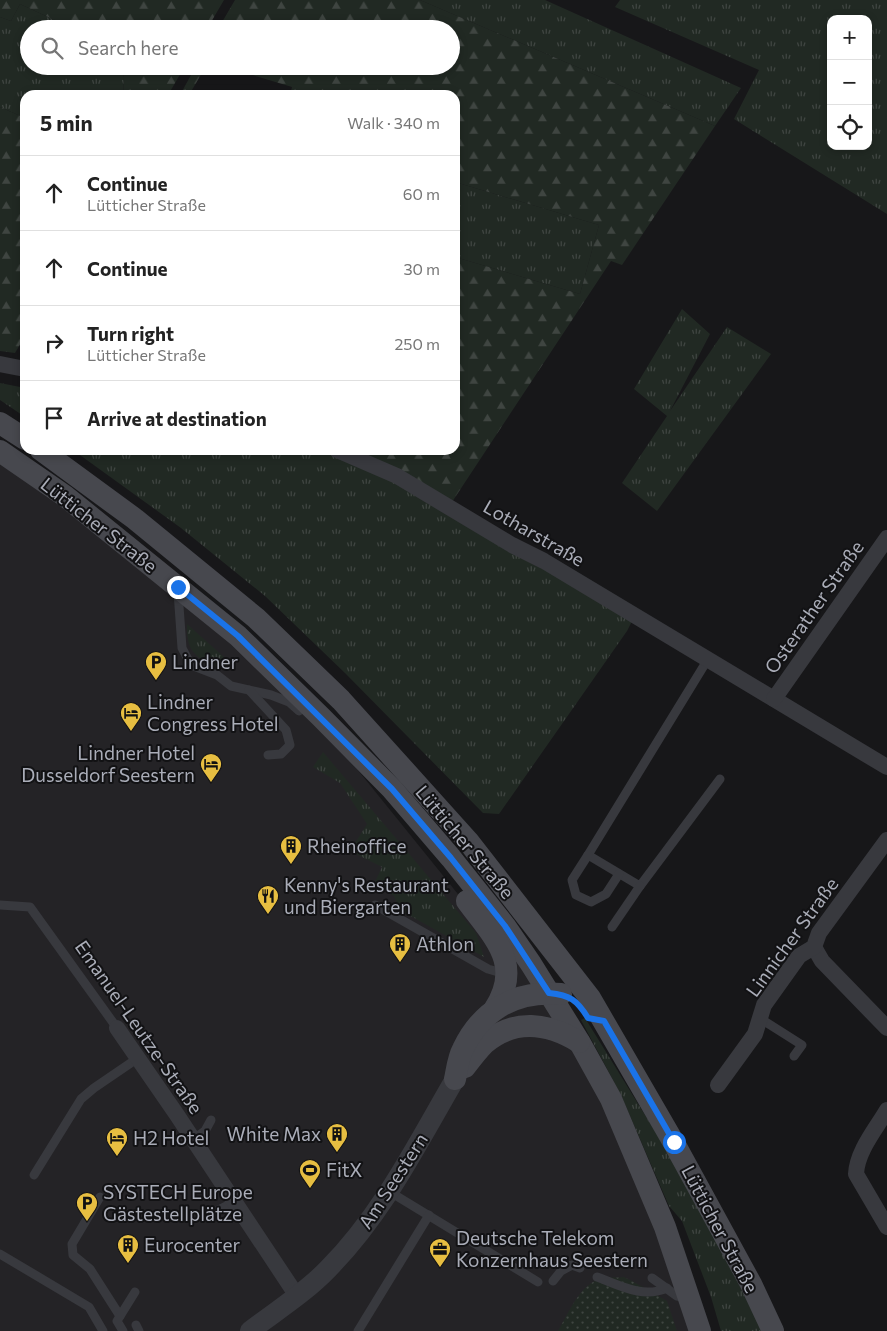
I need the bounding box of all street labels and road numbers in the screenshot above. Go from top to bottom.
street label: Lütticher Straße [37,472,162,577]
street label: Lotharstraße [479,494,589,571]
street label: Osterather Straße [759,536,868,677]
street label: Lütticher Straße [411,780,520,903]
street label: Linnicher Straße [741,873,843,1001]
street label: Emanuel-Leutze-Straße [71,936,208,1118]
street label: Am Seestern [353,1129,432,1233]
street label: Lütticher Straße [677,1161,764,1296]

